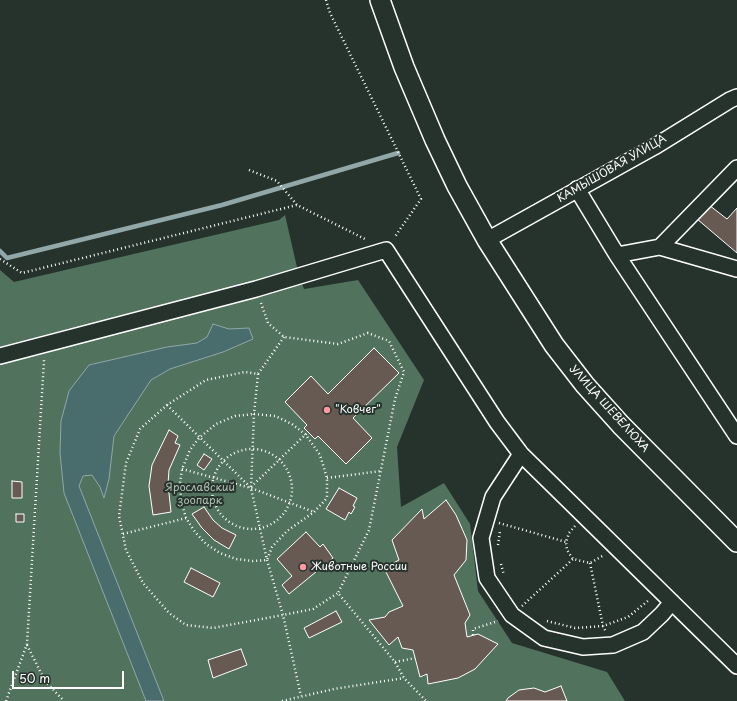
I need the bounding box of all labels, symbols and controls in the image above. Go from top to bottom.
street label: КАМЫШОВАЯ УЛИЦА [555,132,669,206]
street label: УЛИЦА ШЕВЕЛЮХА [566,363,652,455]
place label: "Ковчег" [335,403,381,417]
marker: "Ковчег" [322,405,332,415]
park label: Ярославский зоопарк [165,481,235,507]
place label: Животные России [311,560,407,574]
marker: Животные России [298,562,308,572]
scale bar [14,663,126,689]
text: 50 m [19,669,50,687]

